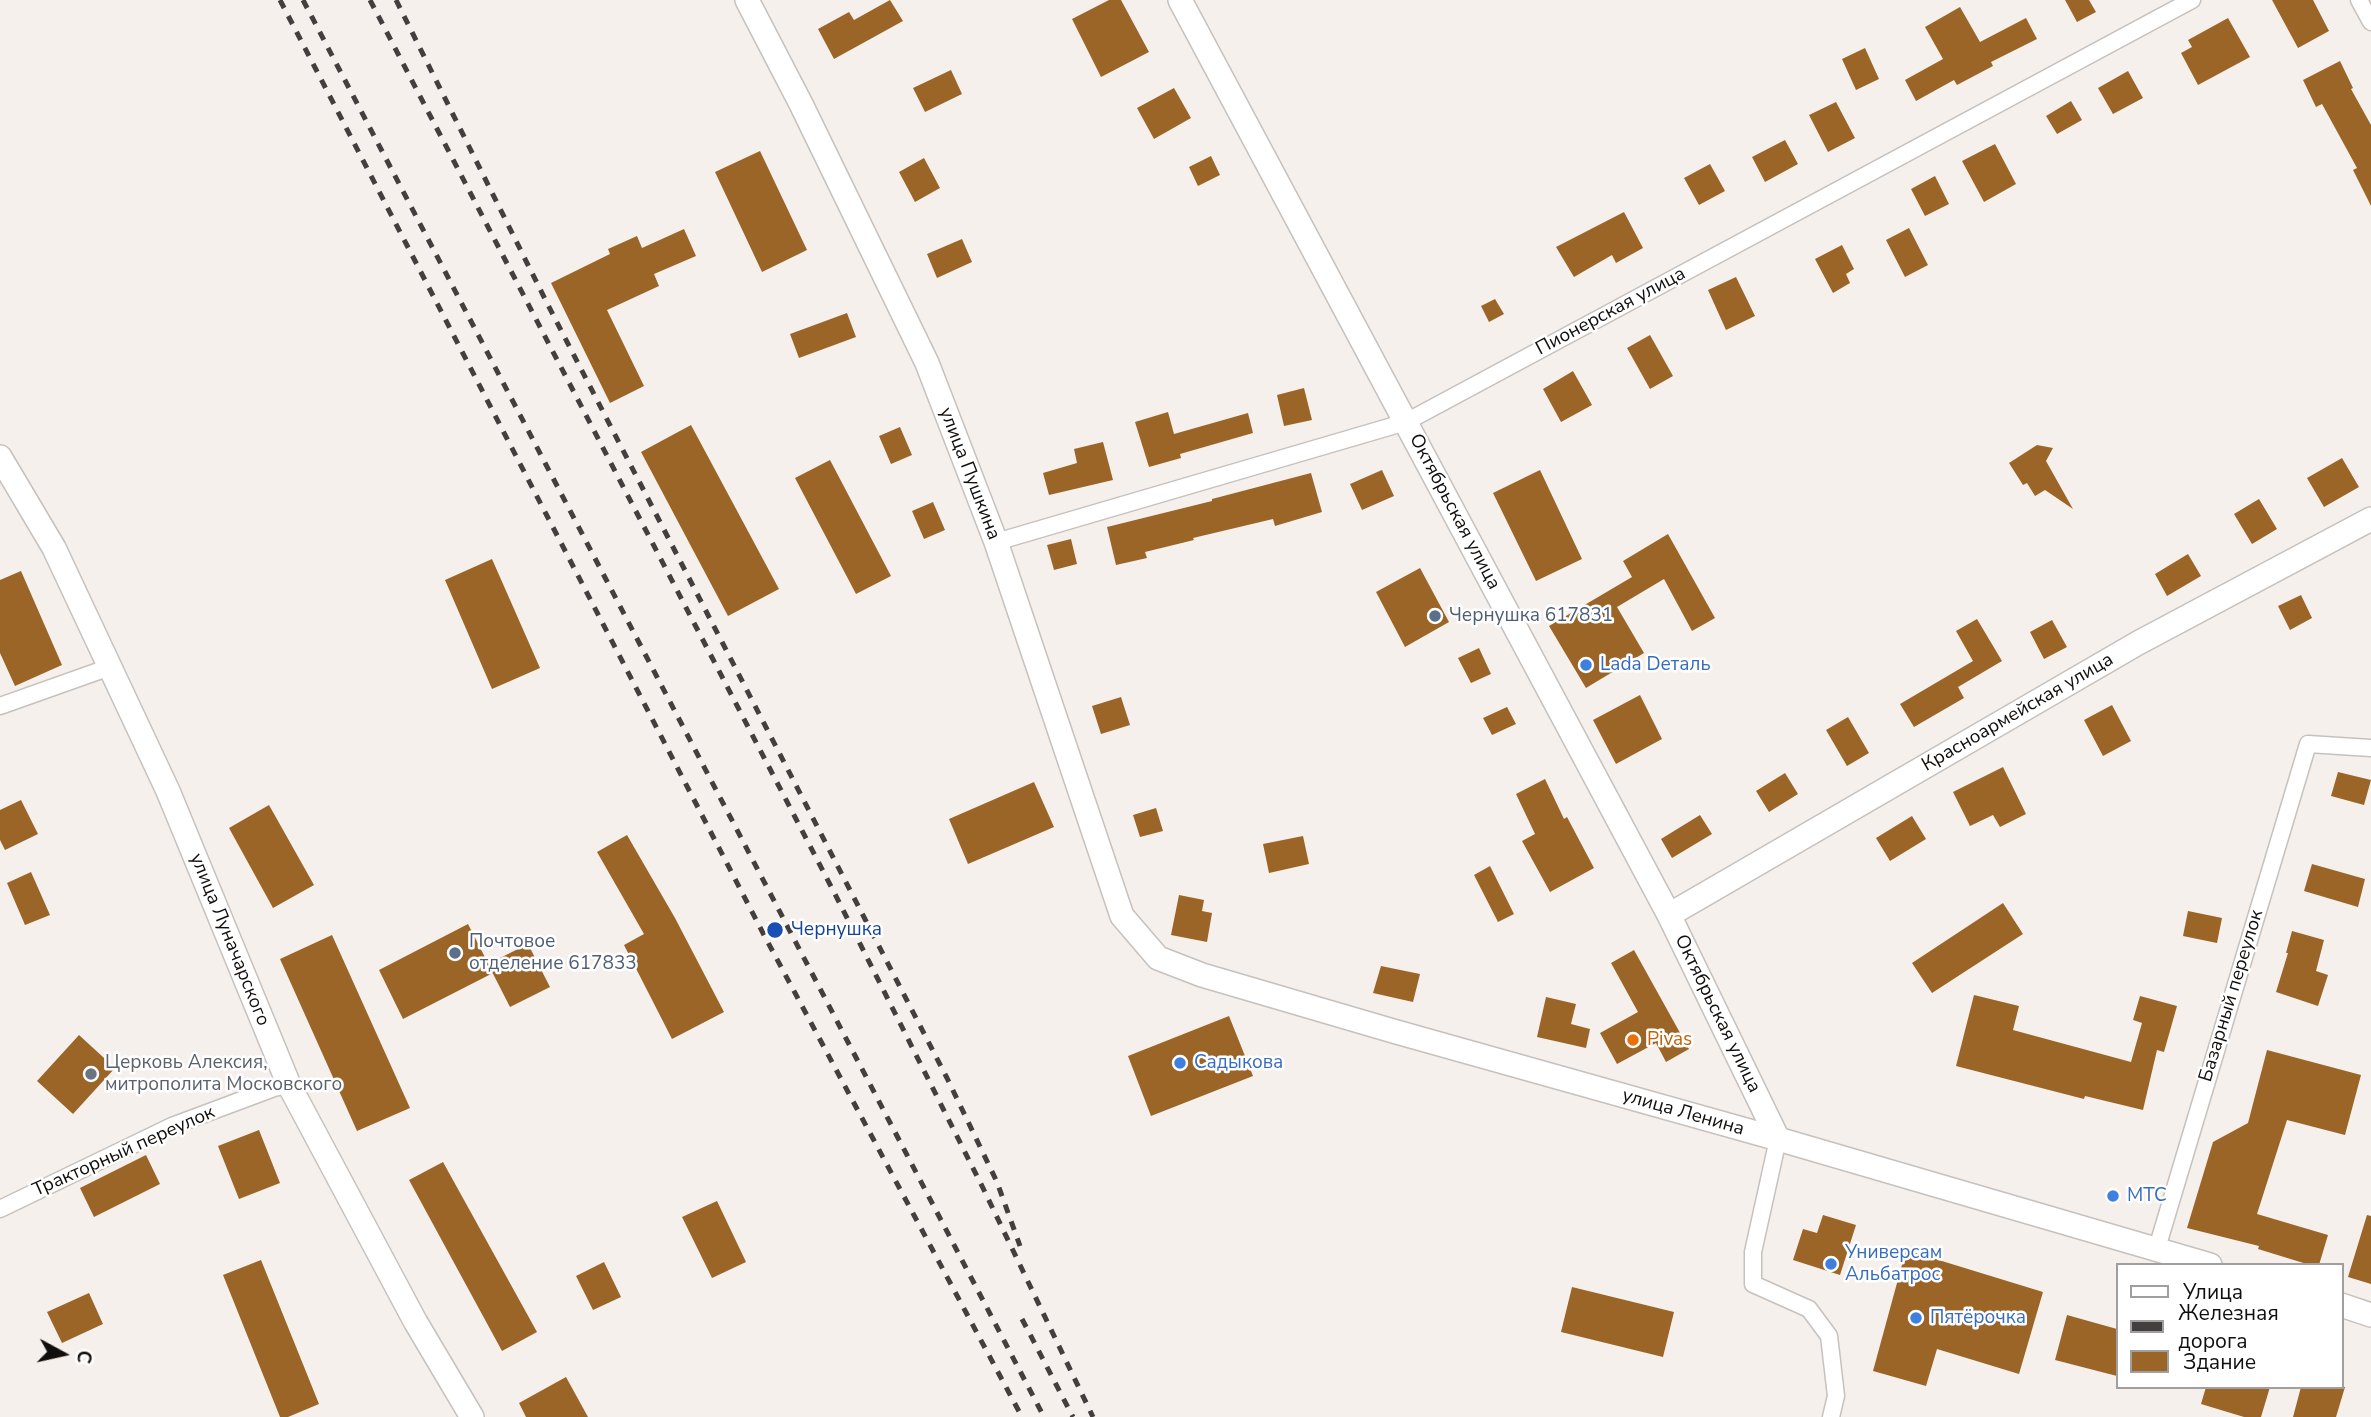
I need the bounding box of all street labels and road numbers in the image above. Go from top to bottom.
street label: Пионерская улица [1532,263,1690,361]
street label: улица Пушкина [933,405,1005,543]
street label: Октябрьская улица [1403,430,1505,594]
street label: Красноармейская улица [1918,649,2118,777]
street label: улица Луначарского [184,850,274,1030]
street label: Базарный переулок [2195,907,2269,1085]
street label: Октябрьская улица [1669,931,1765,1097]
street label: улица Ленина [1619,1085,1747,1141]
street label: Тракторный переулок [29,1102,219,1202]

